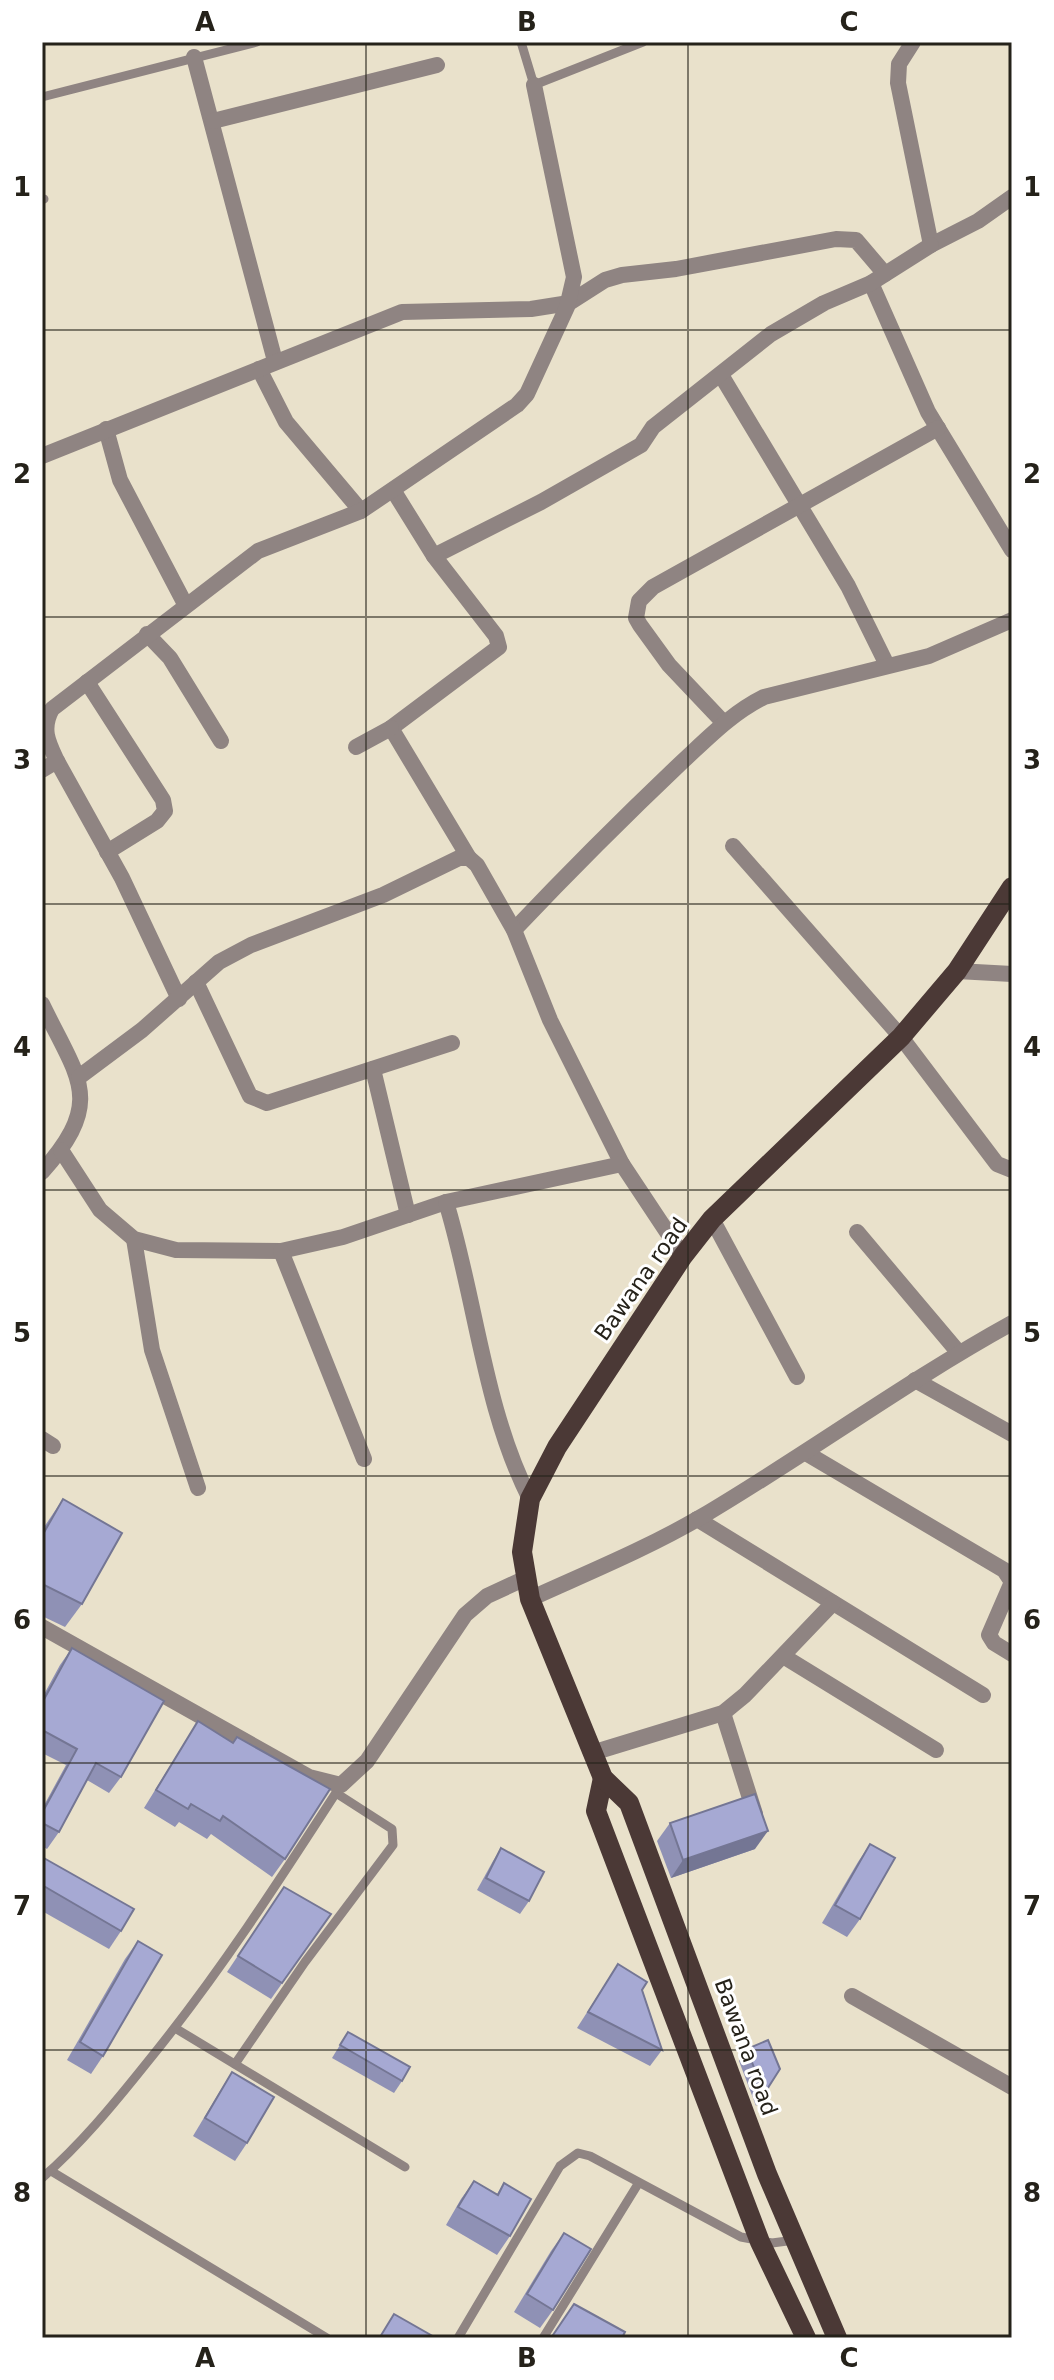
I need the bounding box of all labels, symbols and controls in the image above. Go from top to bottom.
text: A [195,7,215,37]
text: B [517,7,537,37]
text: C [839,7,859,37]
text: 1 [13,172,31,202]
text: 1 [1023,172,1041,202]
text: 2 [13,459,31,489]
text: 2 [1023,459,1041,489]
text: 3 [13,745,31,775]
text: 3 [1023,745,1041,775]
text: 4 [13,1032,31,1062]
text: 4 [1023,1032,1041,1062]
street label: Bawana road [589,1213,693,1345]
text: 5 [13,1318,31,1348]
text: 5 [1023,1318,1041,1348]
text: 6 [13,1605,31,1635]
text: 6 [1023,1605,1041,1635]
text: 7 [13,1891,31,1921]
text: 7 [1023,1891,1041,1921]
street label: Bawana road [710,1975,782,2119]
text: 8 [13,2178,31,2208]
text: 8 [1023,2178,1041,2208]
text: A [195,2343,215,2373]
text: B [517,2343,537,2373]
text: C [839,2343,859,2373]

